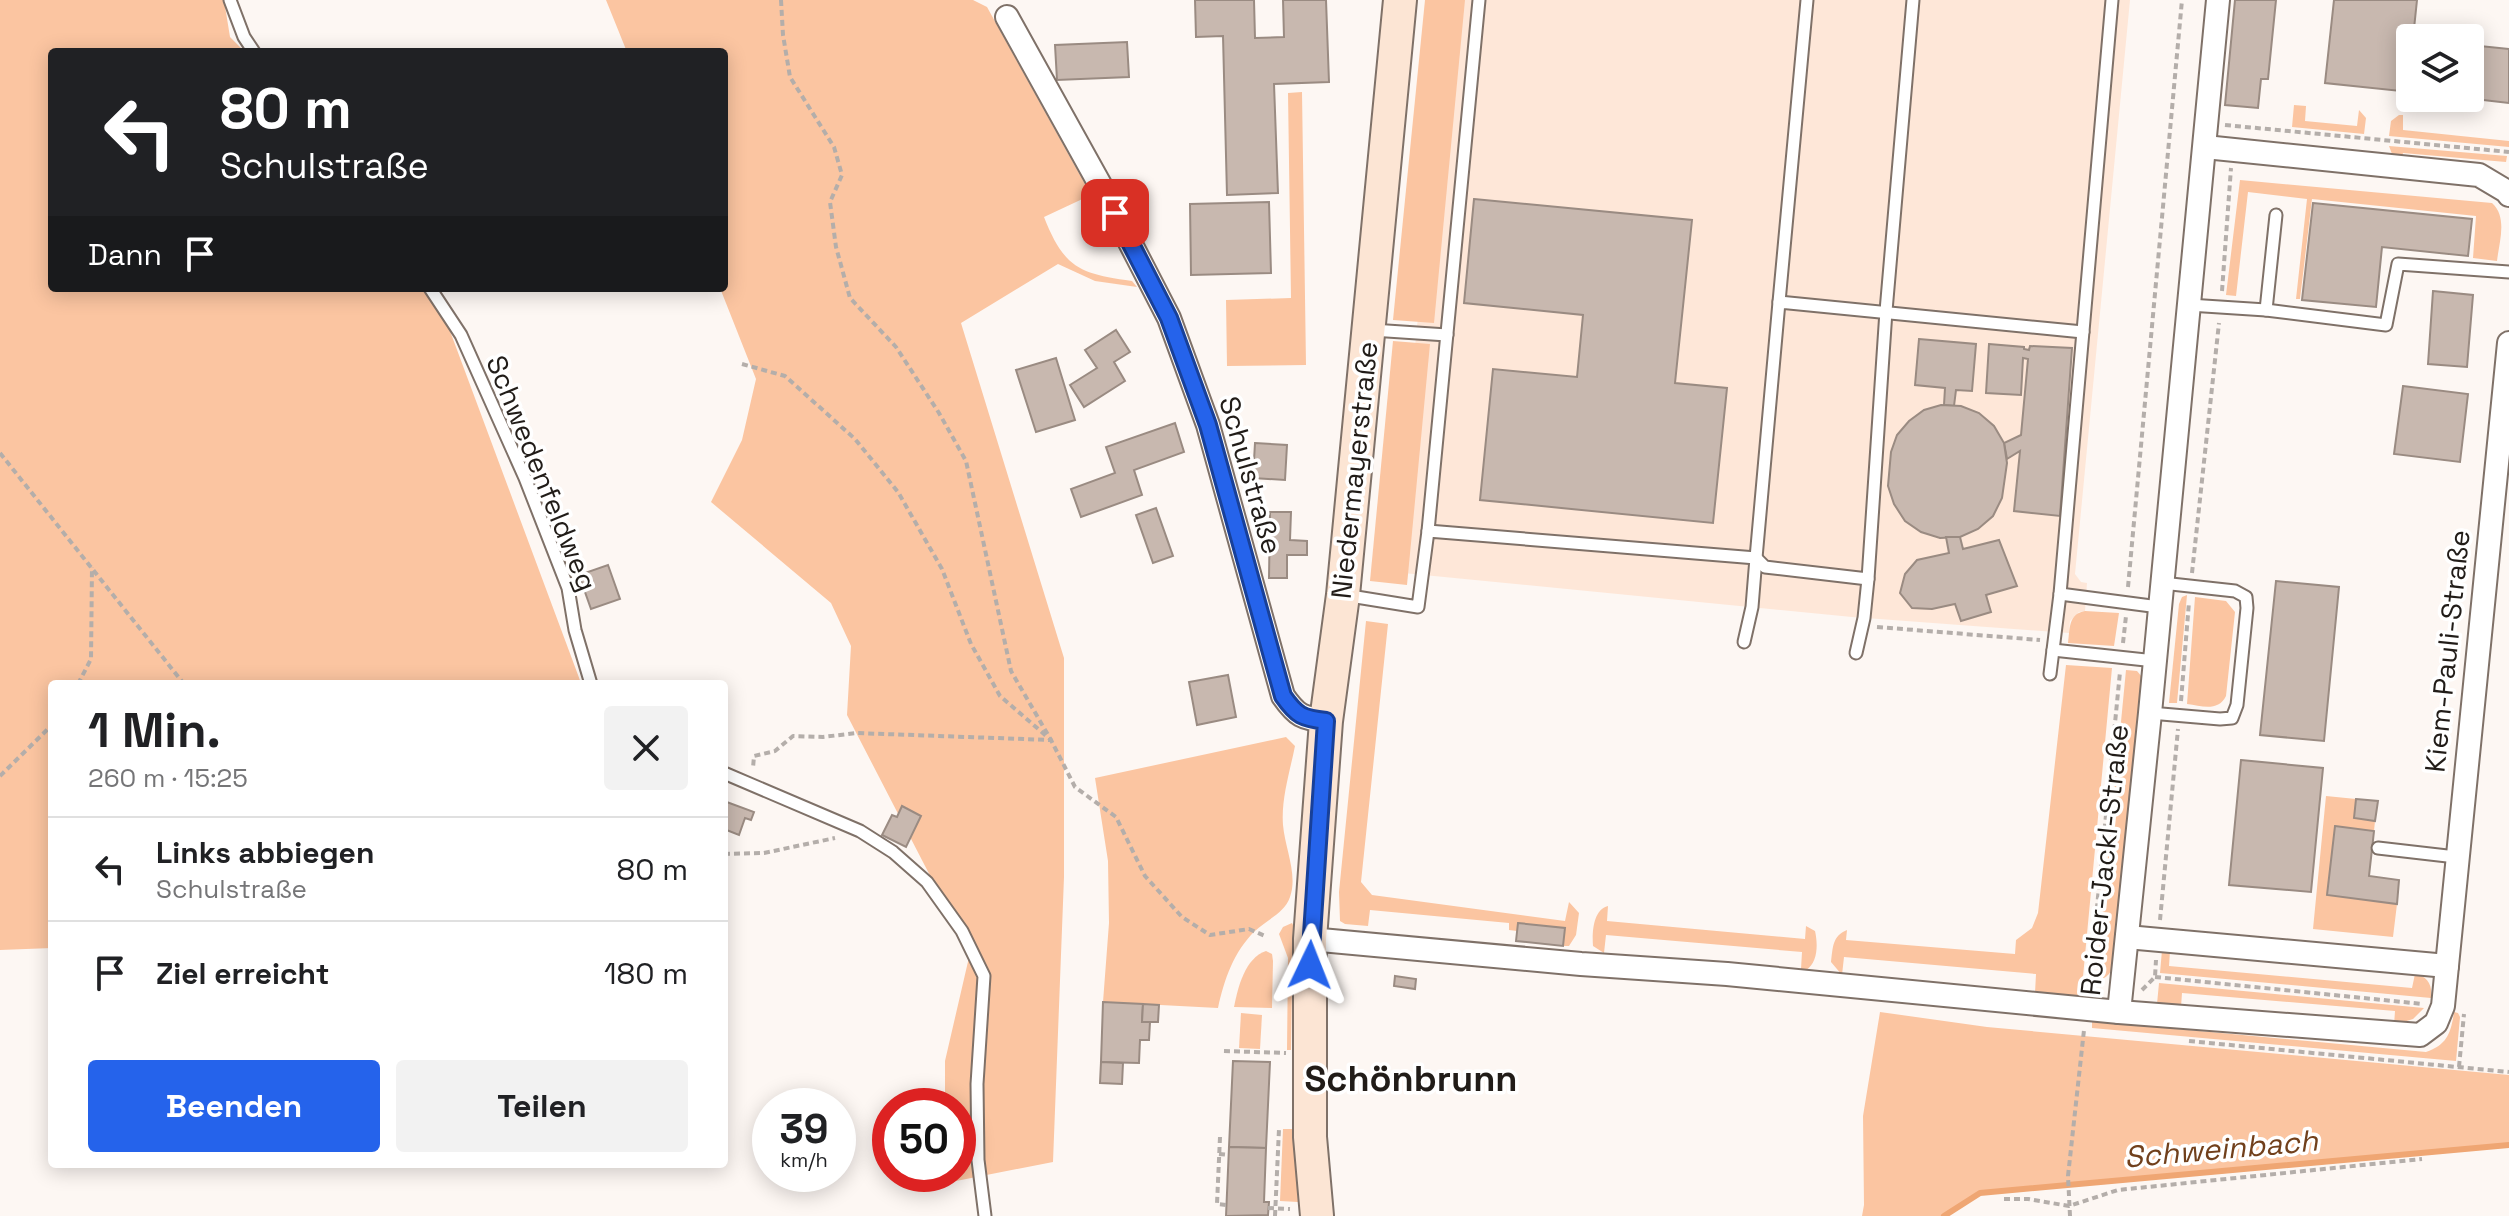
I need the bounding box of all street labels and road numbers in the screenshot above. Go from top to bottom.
street label: Niedermayerstraße [1323,339,1385,601]
street label: Schwedenfeldweg [478,350,606,596]
street label: Schulstraße [1211,392,1291,558]
street label: Kiem-Pauli-Straße [2416,528,2478,774]
street label: Roider-Jackl-Straße [2072,723,2136,997]

